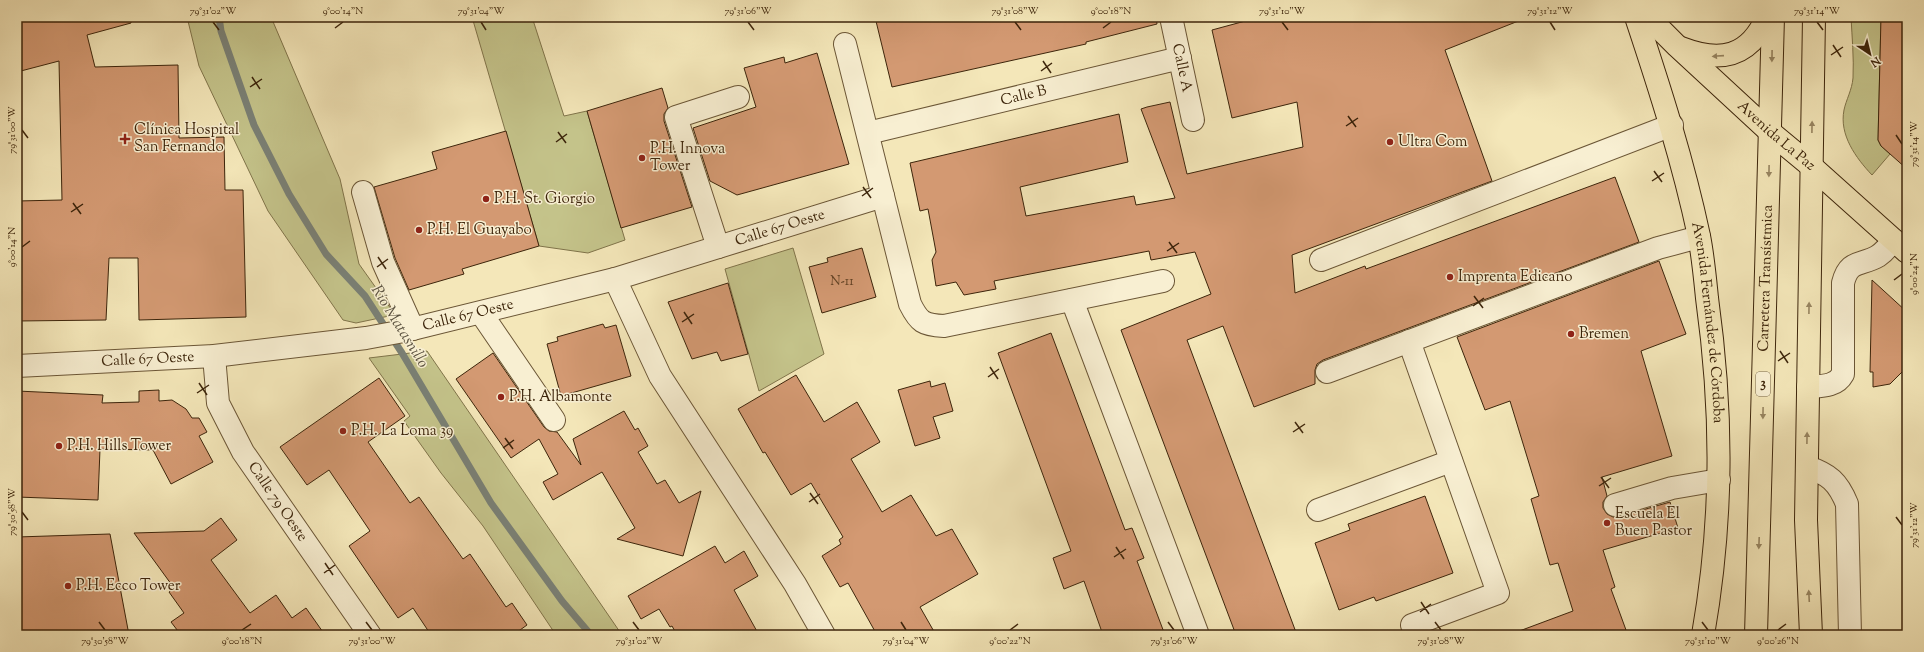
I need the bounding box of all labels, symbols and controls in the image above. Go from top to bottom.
text: 79°31'02"W [190,4,236,19]
text: 9°00'14"N [323,4,363,19]
text: 79°31'04"W [458,4,504,19]
text: 79°31'06"W [724,4,772,19]
text: 79°31'08"W [991,4,1039,19]
text: 9°00'18"N [1091,4,1131,19]
text: 79°31'10"W [1259,4,1305,19]
text: 79°31'12"W [1527,4,1573,19]
text: 79°31'14"W [1794,4,1840,19]
north arrow [1850,34,1890,74]
street label: Calle A [1166,41,1197,94]
one-way arrow [1769,50,1775,63]
one-way arrow [1711,52,1724,59]
text: N [1867,52,1884,71]
street label: Calle B [998,80,1049,111]
street label: Avenida La Paz [1732,96,1820,176]
text: 79°31'00"W [5,106,20,154]
place label: Clínica Hospital San Fernando [134,120,239,158]
one-way arrow [1809,120,1815,133]
text: 79°31'14"W [1907,121,1922,167]
place label: Ultra Com [1398,132,1468,153]
marker: Clínica Hospital San Fernando [119,133,131,145]
marker: Ultra Com [1385,137,1395,147]
place label: P.H. Innova Tower [650,139,725,177]
marker: P.H. Innova Tower [637,153,647,163]
one-way arrow [1766,165,1772,178]
place label: P.H. St. Giorgio [494,189,595,210]
marker: P.H. St. Giorgio [481,194,491,204]
street label: Calle 67 Oeste [732,204,828,252]
street label: Carretera Transístmica [1753,204,1778,352]
place label: P.H. El Guayabo [427,220,532,241]
street label: Avenida Fernández de Córdoba [1686,220,1728,424]
marker: P.H. El Guayabo [414,225,424,235]
text: 9°00'14"N [5,227,20,267]
text: 9°00'24"N [1907,253,1922,295]
place label: Imprenta Edicano [1458,267,1572,288]
marker: Imprenta Edicano [1445,272,1455,282]
house number: N-11 [830,273,854,291]
water label: Río Matasnillo [364,281,434,373]
street label: Calle 67 Oeste [420,294,516,337]
one-way arrow [1806,301,1812,314]
place label: Bremen [1579,324,1629,345]
marker: Bremen [1566,329,1576,339]
street label: Calle 67 Oeste [101,347,195,372]
road number: 3 [1756,372,1770,396]
place label: P.H. Albamonte [509,387,612,408]
marker: P.H. Albamonte [496,392,506,402]
one-way arrow [1759,407,1766,419]
place label: P.H. La Loma 39 [351,421,453,442]
marker: P.H. La Loma 39 [338,426,348,436]
one-way arrow [1804,431,1810,444]
place label: P.H. Hills Tower [67,436,171,457]
marker: P.H. Hills Tower [54,441,64,451]
street label: Calle 79 Oeste [243,458,313,546]
text: 79°30'58"W [5,488,20,536]
text: 79°31'12"W [1907,502,1922,548]
place label: Escuela El Buen Pastor [1615,504,1693,542]
marker: Escuela El Buen Pastor [1602,518,1612,528]
one-way arrow [1756,537,1762,550]
place label: P.H. Ecco Tower [76,576,181,597]
marker: P.H. Ecco Tower [63,581,73,591]
one-way arrow [1806,590,1813,602]
text: 79°30'58"W [81,634,129,649]
text: 9°00'18"N [222,634,262,649]
text: 79°31'00"W [348,634,396,649]
text: 79°31'02"W [616,634,662,649]
text: 79°31'04"W [883,634,929,649]
text: 9°00'22"N [989,634,1031,649]
text: 79°31'06"W [1150,634,1198,649]
text: 79°31'08"W [1417,634,1465,649]
text: 79°31'10"W [1685,634,1731,649]
text: 9°00'26"N [1757,634,1799,649]

